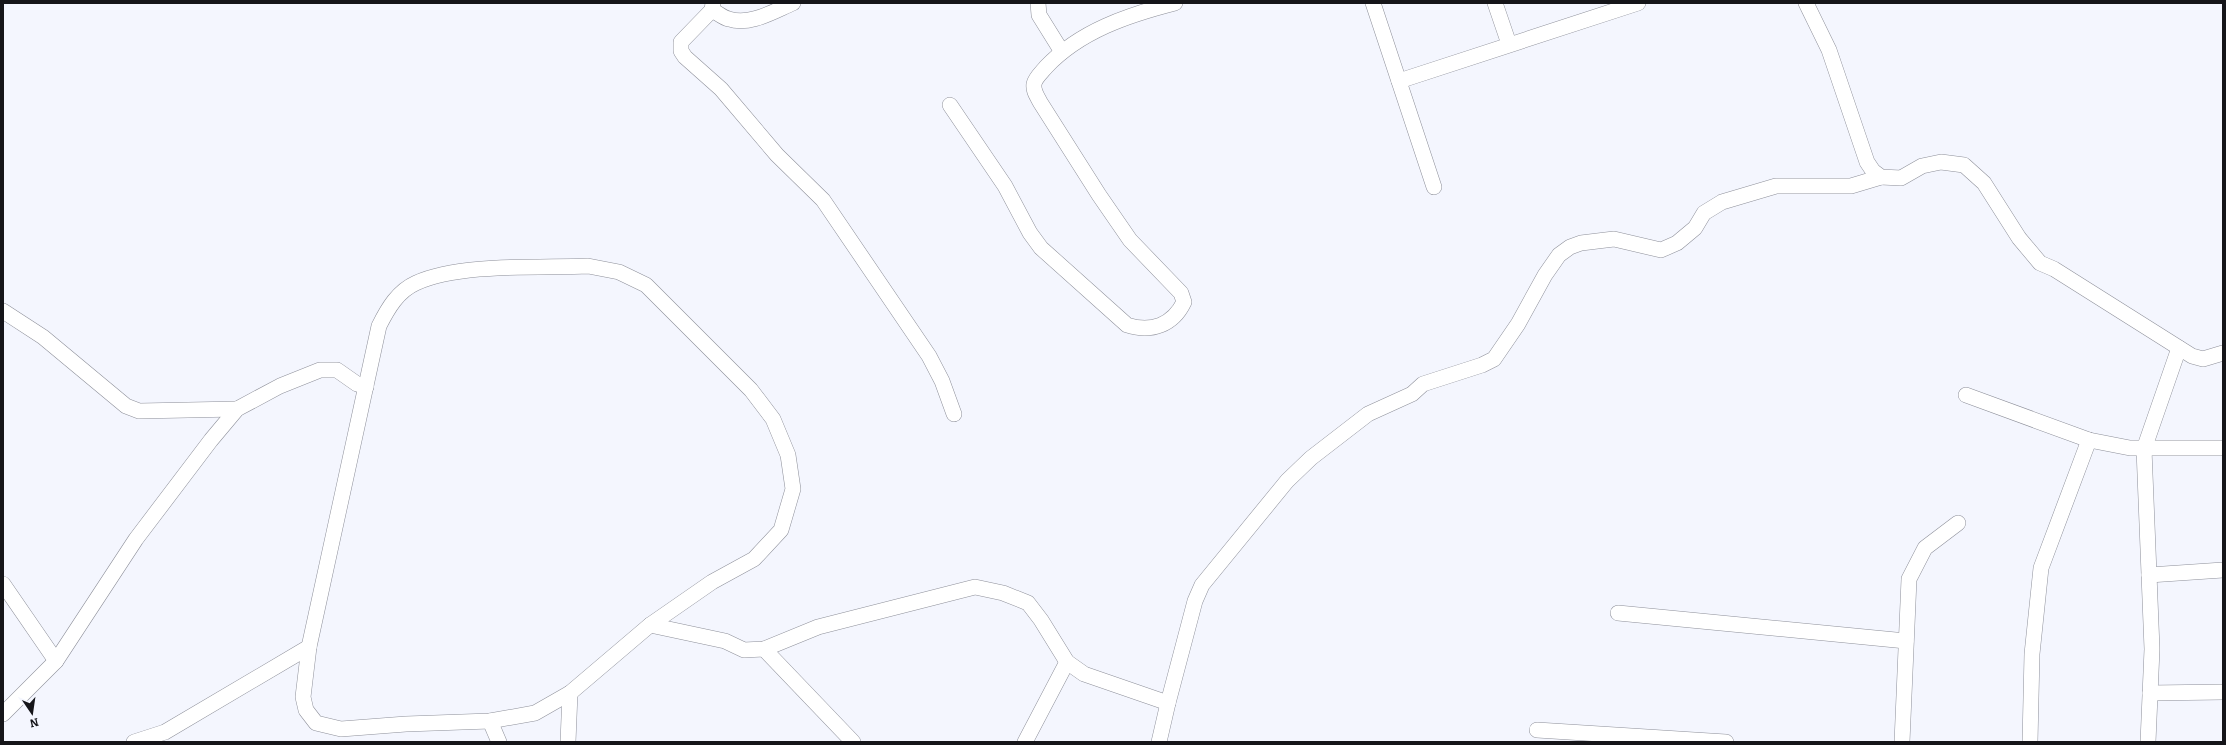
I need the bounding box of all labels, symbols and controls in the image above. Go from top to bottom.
north arrow [12,693,52,733]
text: N [28,715,40,730]

